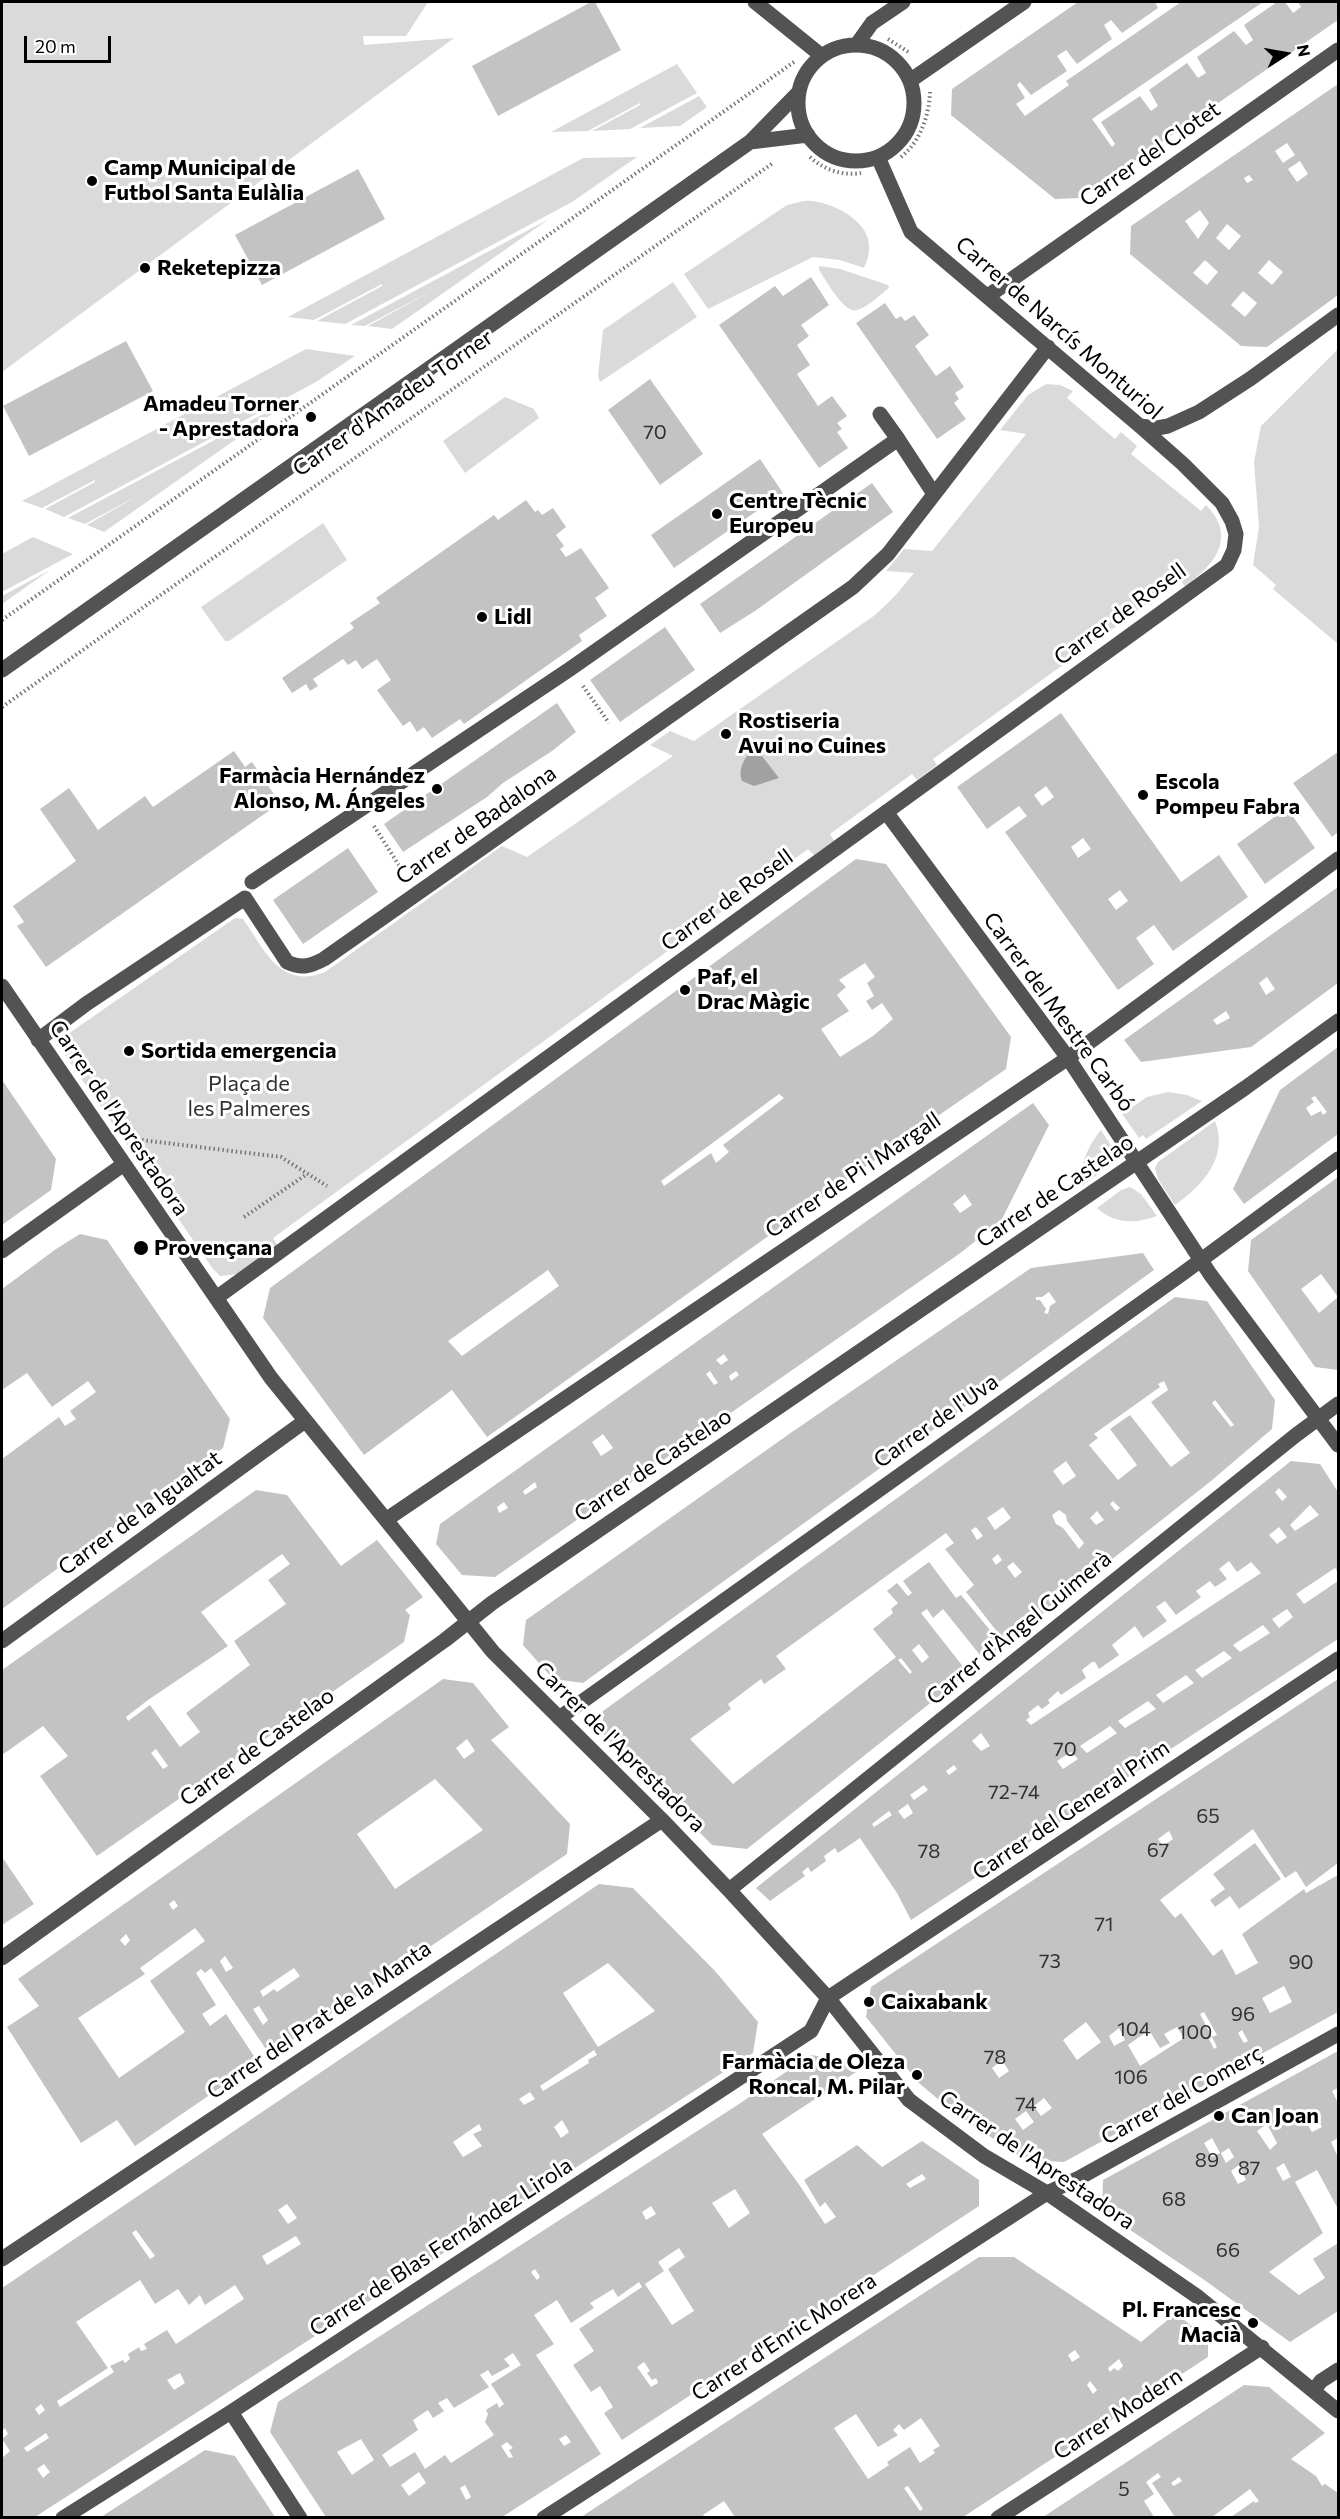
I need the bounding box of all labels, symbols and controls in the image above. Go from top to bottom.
scale bar [27,24,114,62]
north arrow [1256,24,1316,84]
text: 20 m [35,35,76,57]
text: N [1294,43,1315,58]
street label: Carrer del Clotet [1075,96,1225,212]
place label: Camp Municipal de Futbol Santa Eulàlia [104,155,304,206]
marker: Camp Municipal de Futbol Santa Eulàlia [85,174,99,188]
street label: Carrer de Narcís Monturiol [950,231,1168,425]
place label: Reketepizza [157,255,281,281]
marker: Reketepizza [138,261,152,275]
street label: Carrer d'Amadeu Torner [288,324,498,482]
place label: Amadeu Torner - Aprestadora [143,391,299,442]
marker: Amadeu Torner - Aprestadora [304,410,318,424]
house number: 70 [643,420,667,444]
place label: Centre Tècnic Europeu [729,488,867,540]
marker: Centre Tècnic Europeu [710,507,724,521]
street label: Carrer de Rosell [1049,557,1191,671]
place label: Lidl [494,604,532,630]
marker: Lidl [475,610,489,624]
place label: Rostiseria Avui no Cuines [738,708,886,760]
marker: Rostiseria Avui no Cuines [719,727,733,741]
street label: Carrer de Badalona [391,760,561,890]
place label: Farmàcia Hernández Alonso, M. Ángeles [219,763,425,814]
place label: Escola Pompeu Fabra [1155,769,1300,820]
marker: Farmàcia Hernández Alonso, M. Ángeles [430,782,444,796]
marker: Escola Pompeu Fabra [1136,788,1150,802]
street label: Carrer de Rosell [656,843,798,957]
street label: Carrer del Mestre Carbó [978,907,1140,1117]
place label: Paf, el Drac Màgic [697,964,810,1016]
marker: Paf, el Drac Màgic [678,983,692,997]
street label: Carrer de l'Aprestadora [44,1015,194,1221]
place label: Sortida emergencia [141,1038,337,1064]
marker: Sortida emergencia [122,1044,136,1058]
park label: Plaça de les Palmeres [187,1071,311,1122]
street label: Carrer de Pi i Margall [760,1106,946,1244]
street label: Carrer de Castelao [971,1129,1139,1253]
place label: Provençana [154,1235,272,1261]
marker: Provençana [132,1239,150,1257]
street label: Carrer de l'Uva [869,1368,1003,1474]
street label: Carrer de Castelao [569,1403,737,1527]
street label: Carrer de la Igualtat [53,1445,227,1581]
street label: Carrer d'Àngel Guimerà [921,1545,1117,1711]
street label: Carrer de l'Aprestadora [529,1656,711,1838]
street label: Carrer de Castelao [175,1682,339,1812]
street label: Carrer del General Prim [968,1734,1174,1886]
house number: 70 [1053,1737,1077,1761]
house number: 72-74 [988,1780,1040,1804]
house number: 65 [1196,1804,1220,1828]
house number: 67 [1147,1838,1169,1862]
house number: 78 [918,1839,940,1863]
house number: 71 [1094,1912,1114,1936]
street label: Carrer del Prat de la Manta [202,1935,436,2105]
house number: 73 [1039,1949,1061,1973]
house number: 90 [1288,1950,1314,1974]
place label: Caixabank [881,1989,988,2015]
marker: Caixabank [862,1995,876,2009]
house number: 96 [1231,2002,1255,2026]
house number: 104 [1117,2017,1151,2041]
house number: 100 [1178,2020,1212,2044]
street label: Carrer del Comerç [1097,2040,1267,2150]
house number: 78 [984,2045,1006,2069]
place label: Farmàcia de Oleza Roncal, M. Pilar [722,2049,905,2100]
house number: 106 [1114,2065,1148,2089]
marker: Farmàcia de Oleza Roncal, M. Pilar [910,2068,924,2082]
street label: Carrer de l'Aprestadora [934,2085,1140,2235]
house number: 74 [1015,2092,1037,2116]
place label: Can Joan [1231,2103,1319,2129]
marker: Can Joan [1212,2109,1226,2123]
house number: 89 [1195,2148,1219,2172]
street label: Carrer de Blas Fernández Lirola [305,2152,577,2342]
house number: 87 [1238,2156,1260,2180]
house number: 68 [1162,2187,1186,2211]
house number: 66 [1216,2238,1240,2262]
street label: Carrer d'Enric Morera [687,2267,881,2407]
place label: Pl. Francesc Macià [1122,2297,1241,2348]
marker: Pl. Francesc Macià [1246,2316,1260,2330]
street label: Carrer Modern [1049,2363,1187,2465]
house number: 5 [1118,2477,1130,2501]

